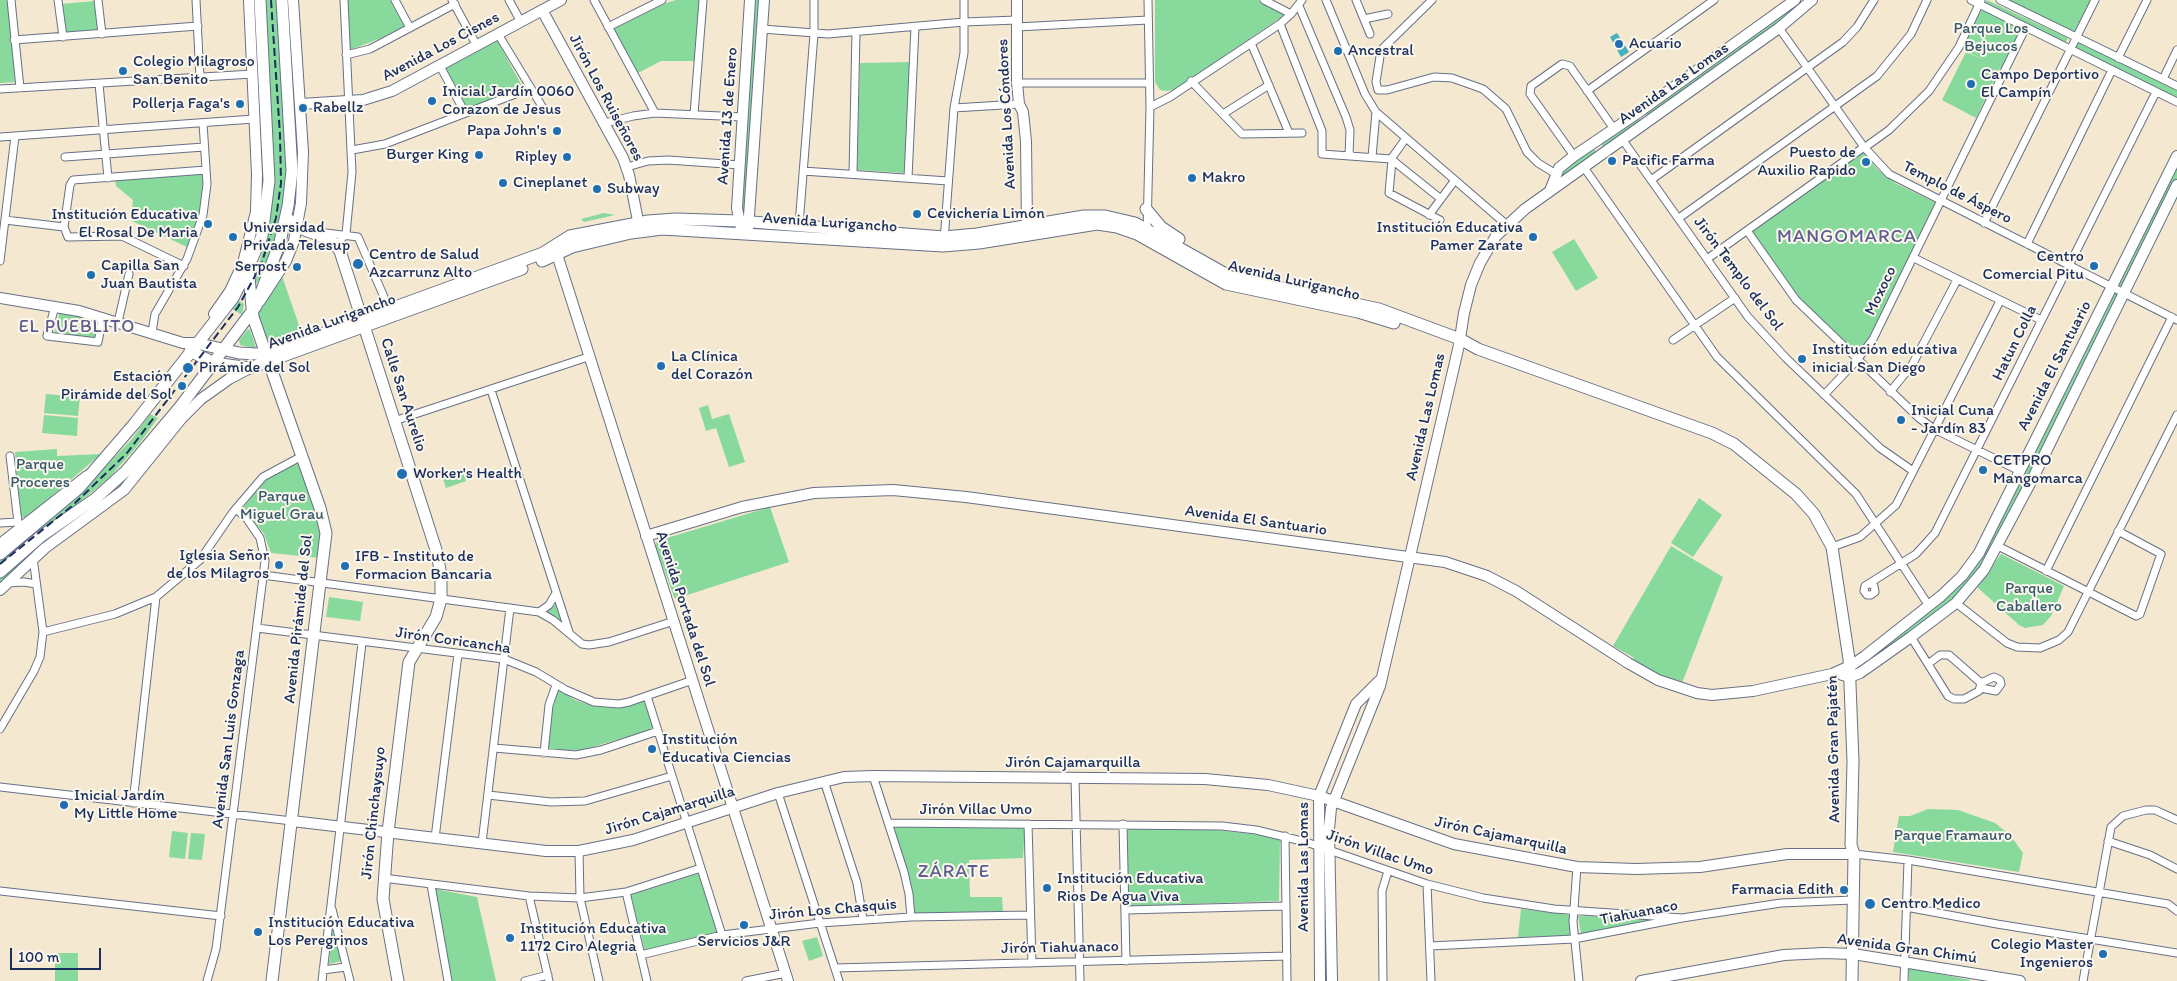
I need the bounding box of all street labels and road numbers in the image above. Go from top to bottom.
street label: Avenida Los Cisnes [379,8,503,86]
street label: Jirón Los Ruiseñores [564,31,648,165]
street label: Avenida Los Cóndores [993,38,1021,190]
street label: Avenida Las Lomas [1615,39,1733,129]
street label: Avenida 13 de Enero [714,47,742,185]
street label: Templo de Áspero [1899,157,2015,229]
street label: Avenida Lurigancho [762,209,898,237]
street label: Jirón Templo del Sol [1689,213,1787,335]
street label: Avenida Lurigancho [1226,256,1362,306]
street label: Moxoco [1861,263,1901,319]
street label: Avenida Lurigancho [265,290,399,354]
street label: Avenida El Santuario [2014,298,2096,434]
street label: Hatun Colla [1988,302,2042,384]
street label: Calle San Aurelio [376,336,430,454]
street label: Avenida Las Lomas [1402,351,1450,483]
street label: Avenida El Santuario [1184,502,1328,540]
street label: Avenida Portada del Sol [651,529,719,689]
street label: Avenida Pirámide del Sol [281,534,317,704]
street label: Jirón Coricancha [394,623,512,659]
street label: Avenida San Luis Gonzaga [209,649,249,829]
street label: Avenida Gran Pajatén [1823,675,1845,823]
street label: Jirón Chinchaysuyo [357,746,391,880]
street label: Jirón Cajamarquilla [1005,753,1141,773]
street label: Jirón Cajamarquilla [603,782,737,840]
street label: Jirón Villac Umo [920,800,1032,820]
street label: Avenida Las Lomas [1294,802,1314,932]
street label: Jirón Cajamarquilla [1433,813,1569,859]
street label: Jirón Villac Umo [1324,826,1436,880]
street label: Jirón Los Chasquis [768,895,898,925]
street label: Tiahuanaco [1598,896,1680,930]
street label: Avenida Gran Chimú [1836,930,1978,968]
street label: Jirón Tiahuanaco [1001,937,1119,959]

